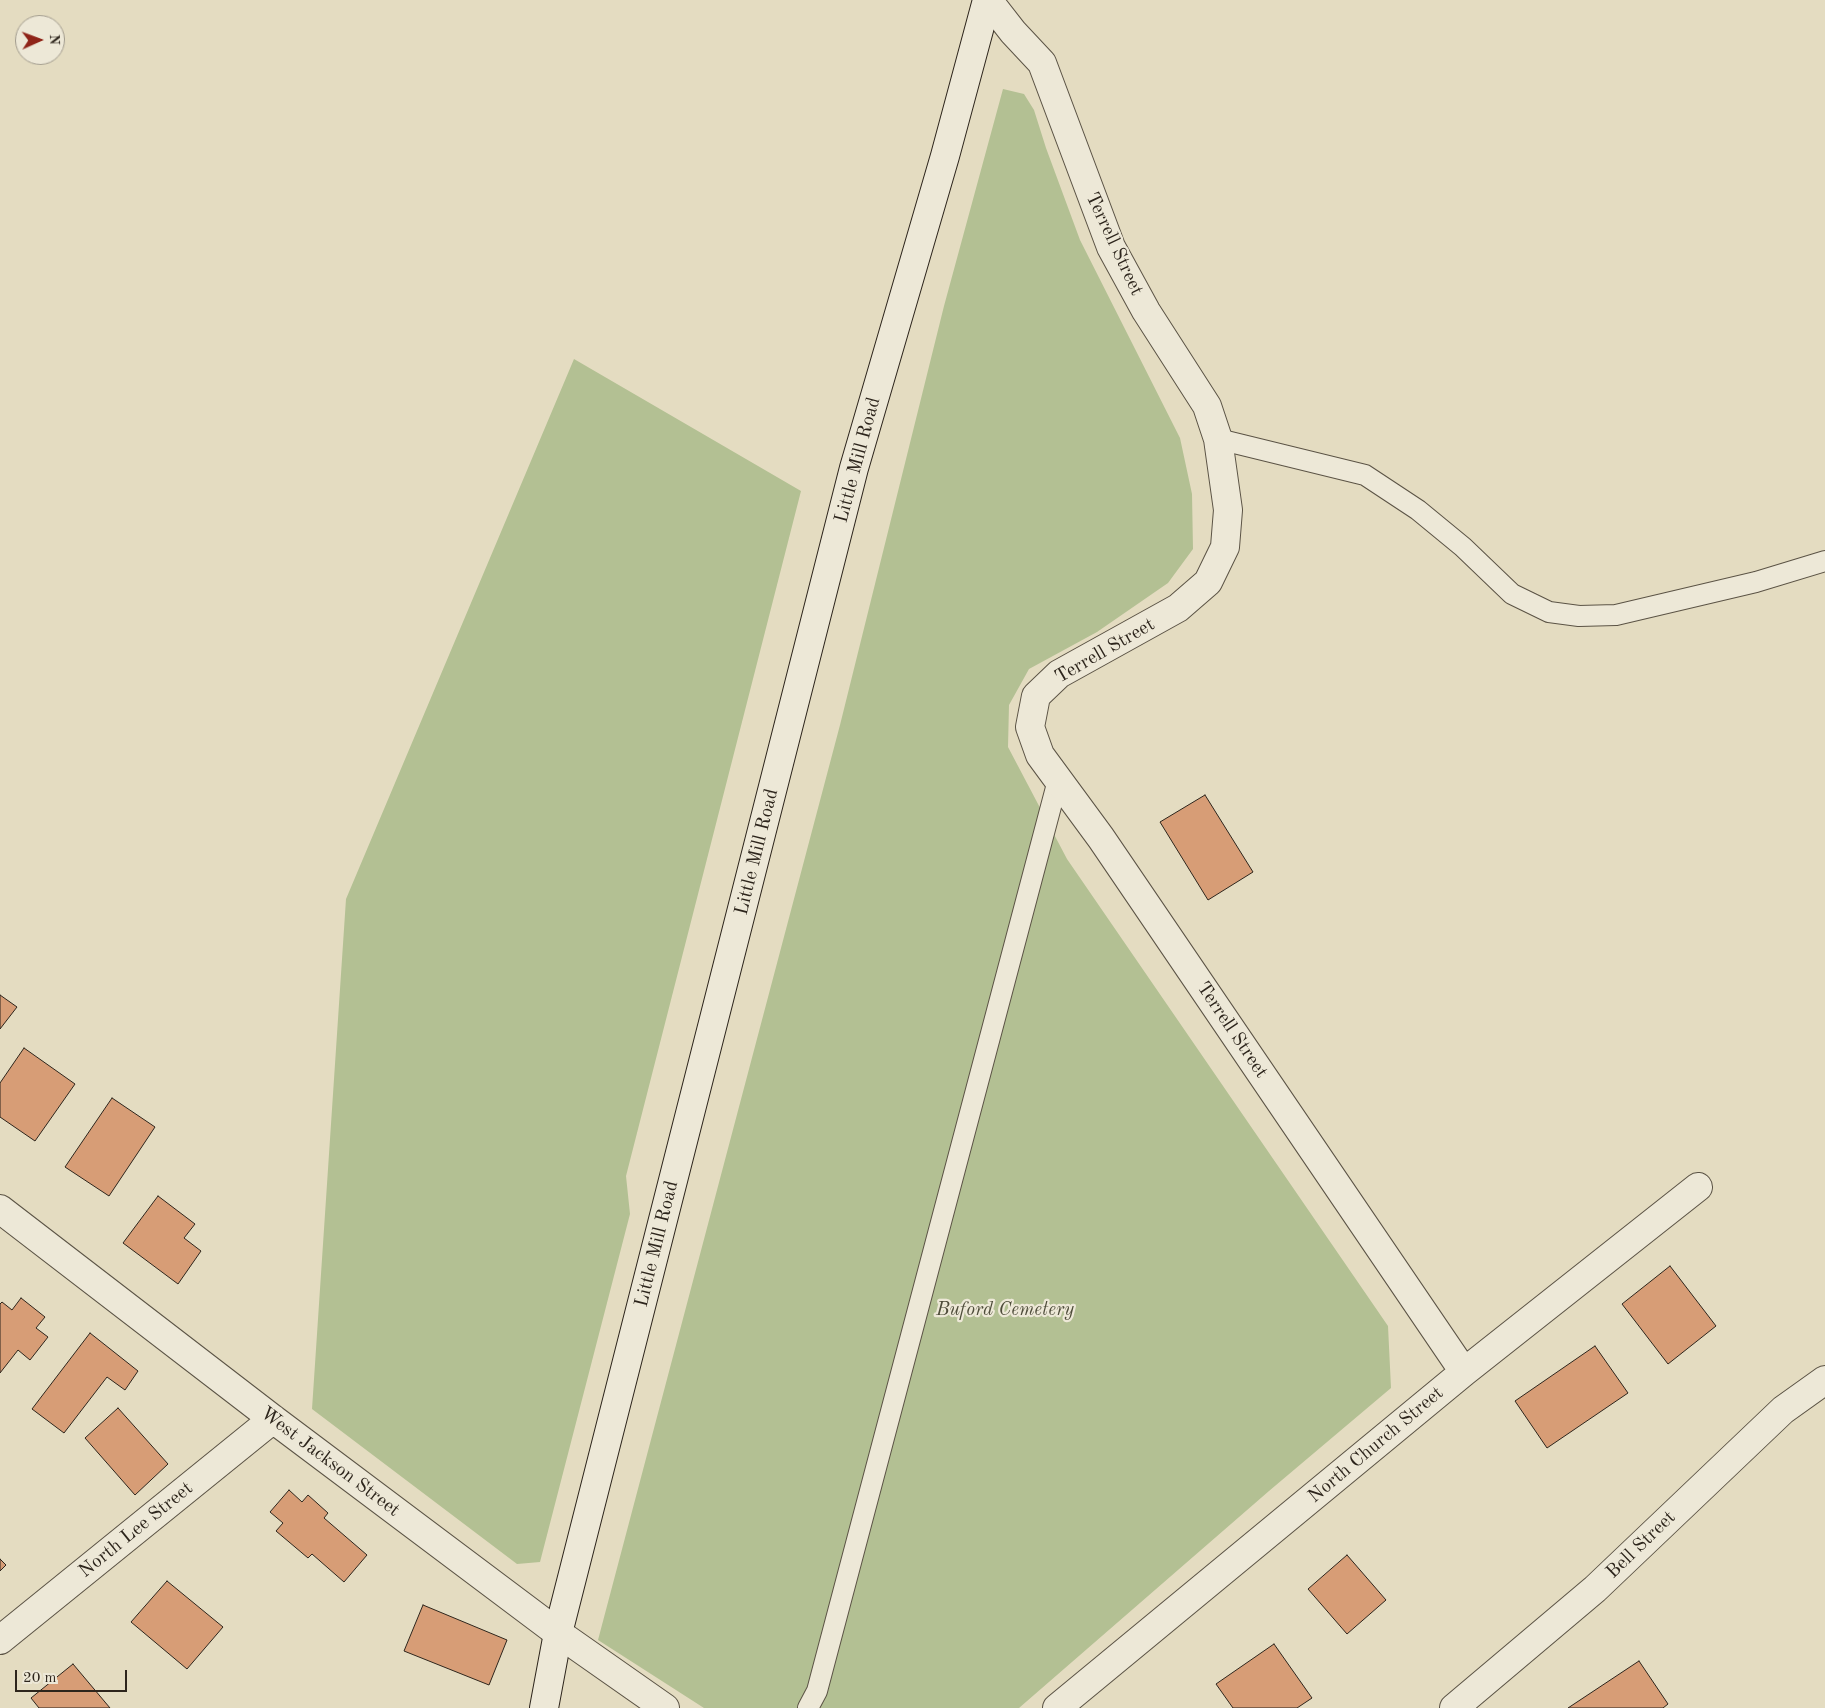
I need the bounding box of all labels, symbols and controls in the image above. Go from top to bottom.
north arrow [15,15,65,65]
text: N [47,34,61,45]
street label: Terrell Street [1080,189,1148,299]
street label: Little Mill Road [830,395,886,525]
street label: Terrell Street [1051,613,1159,689]
street label: Little Mill Road [730,787,784,917]
street label: Terrell Street [1191,978,1273,1082]
street label: Little Mill Road [630,1179,684,1309]
park label: Buford Cemetery [936,1299,1074,1321]
street label: North Church Street [1304,1382,1448,1508]
street label: West Jackson Street [256,1402,404,1522]
street label: North Lee Street [74,1477,198,1583]
street label: Bell Street [1602,1506,1680,1584]
scale bar [18,1660,130,1692]
text: 20 m [23,1671,57,1686]

